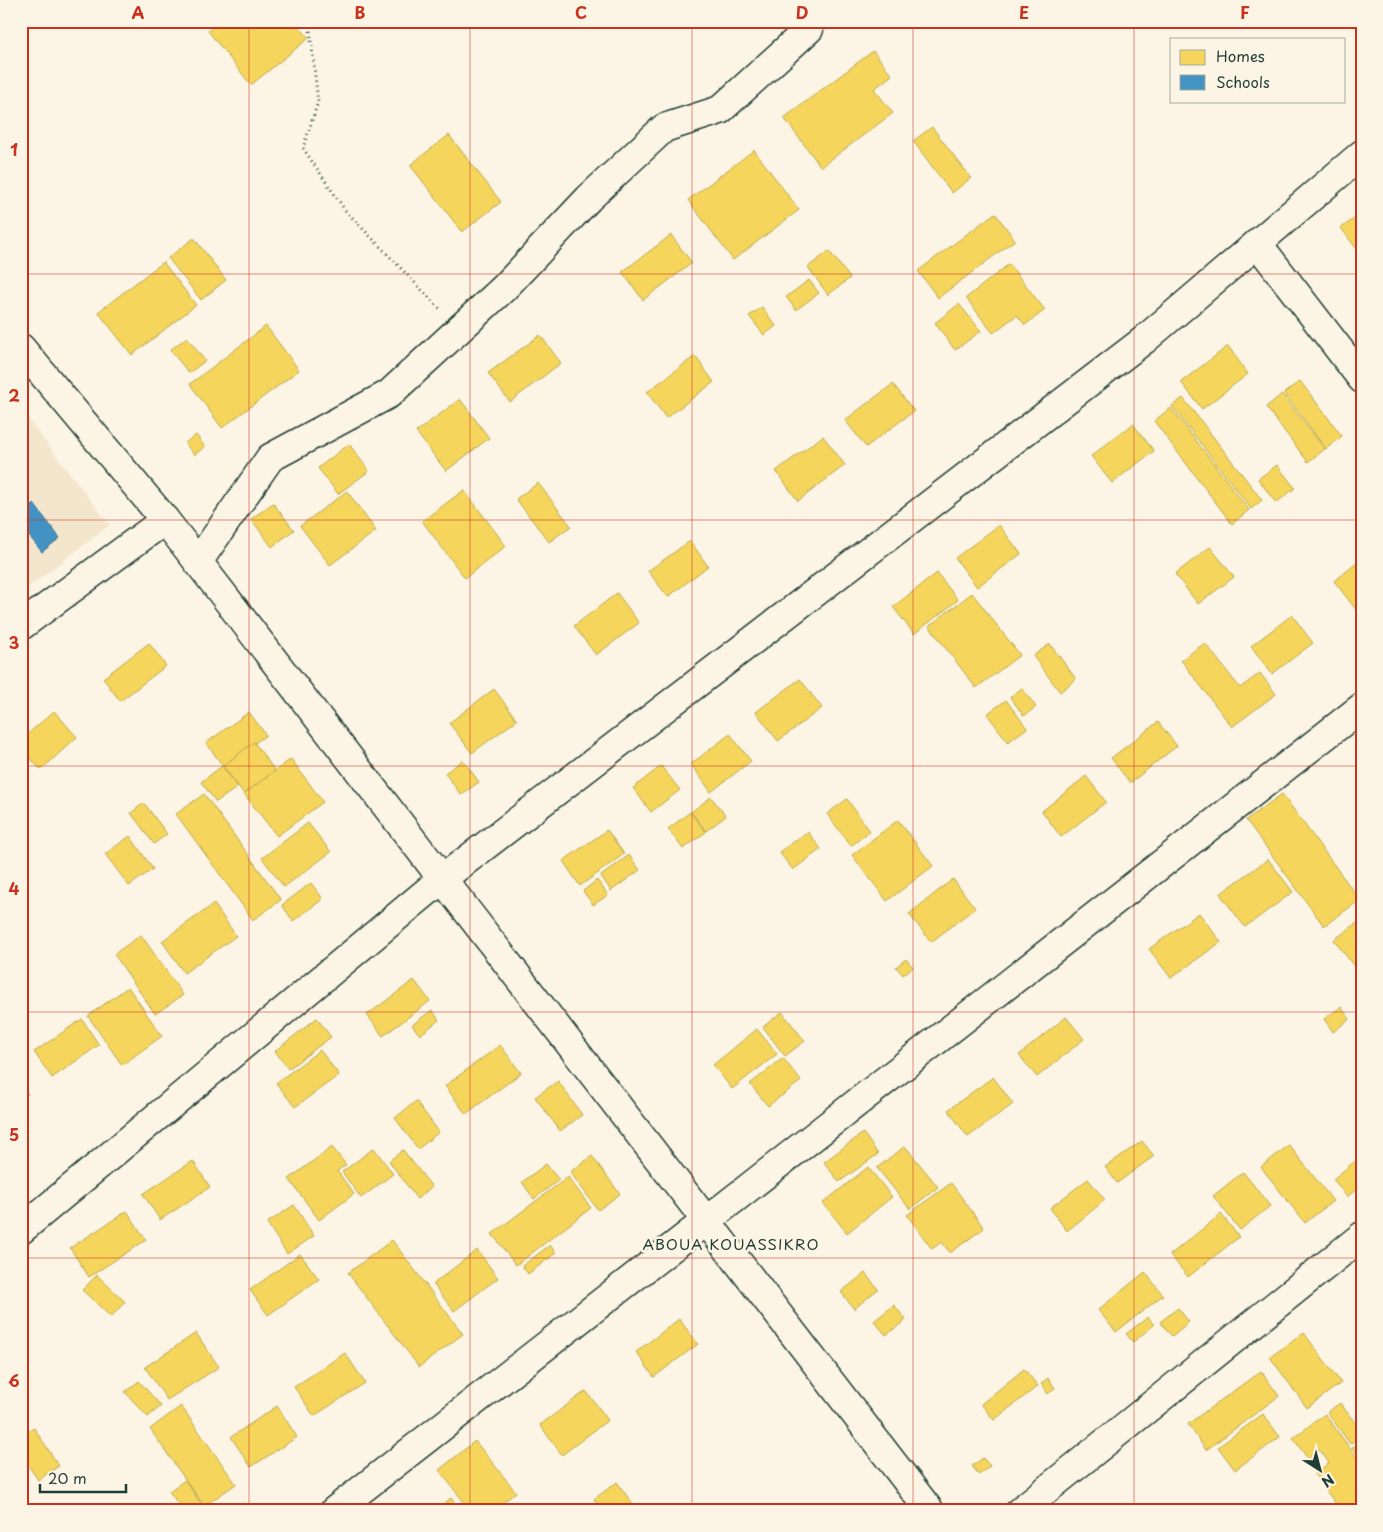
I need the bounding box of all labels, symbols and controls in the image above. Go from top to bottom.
text: A [132,0,145,24]
text: B [355,0,366,24]
text: C [575,0,587,24]
text: D [796,0,808,24]
text: E [1019,0,1029,24]
text: F [1240,0,1250,24]
legend [1170,38,1346,102]
text: Homes [1216,44,1265,67]
text: Schools [1216,70,1270,93]
text: 1 [10,137,18,161]
text: 2 [8,383,20,407]
text: 3 [9,630,19,654]
text: 4 [9,876,20,900]
text: 5 [9,1122,19,1146]
district label: ABOUA KOUASSIKRO [642,1232,820,1255]
text: 6 [8,1368,20,1392]
north arrow [1296,1444,1346,1494]
scale bar [40,1462,126,1494]
text: 20 m [48,1466,87,1489]
text: N [1317,1469,1339,1493]

